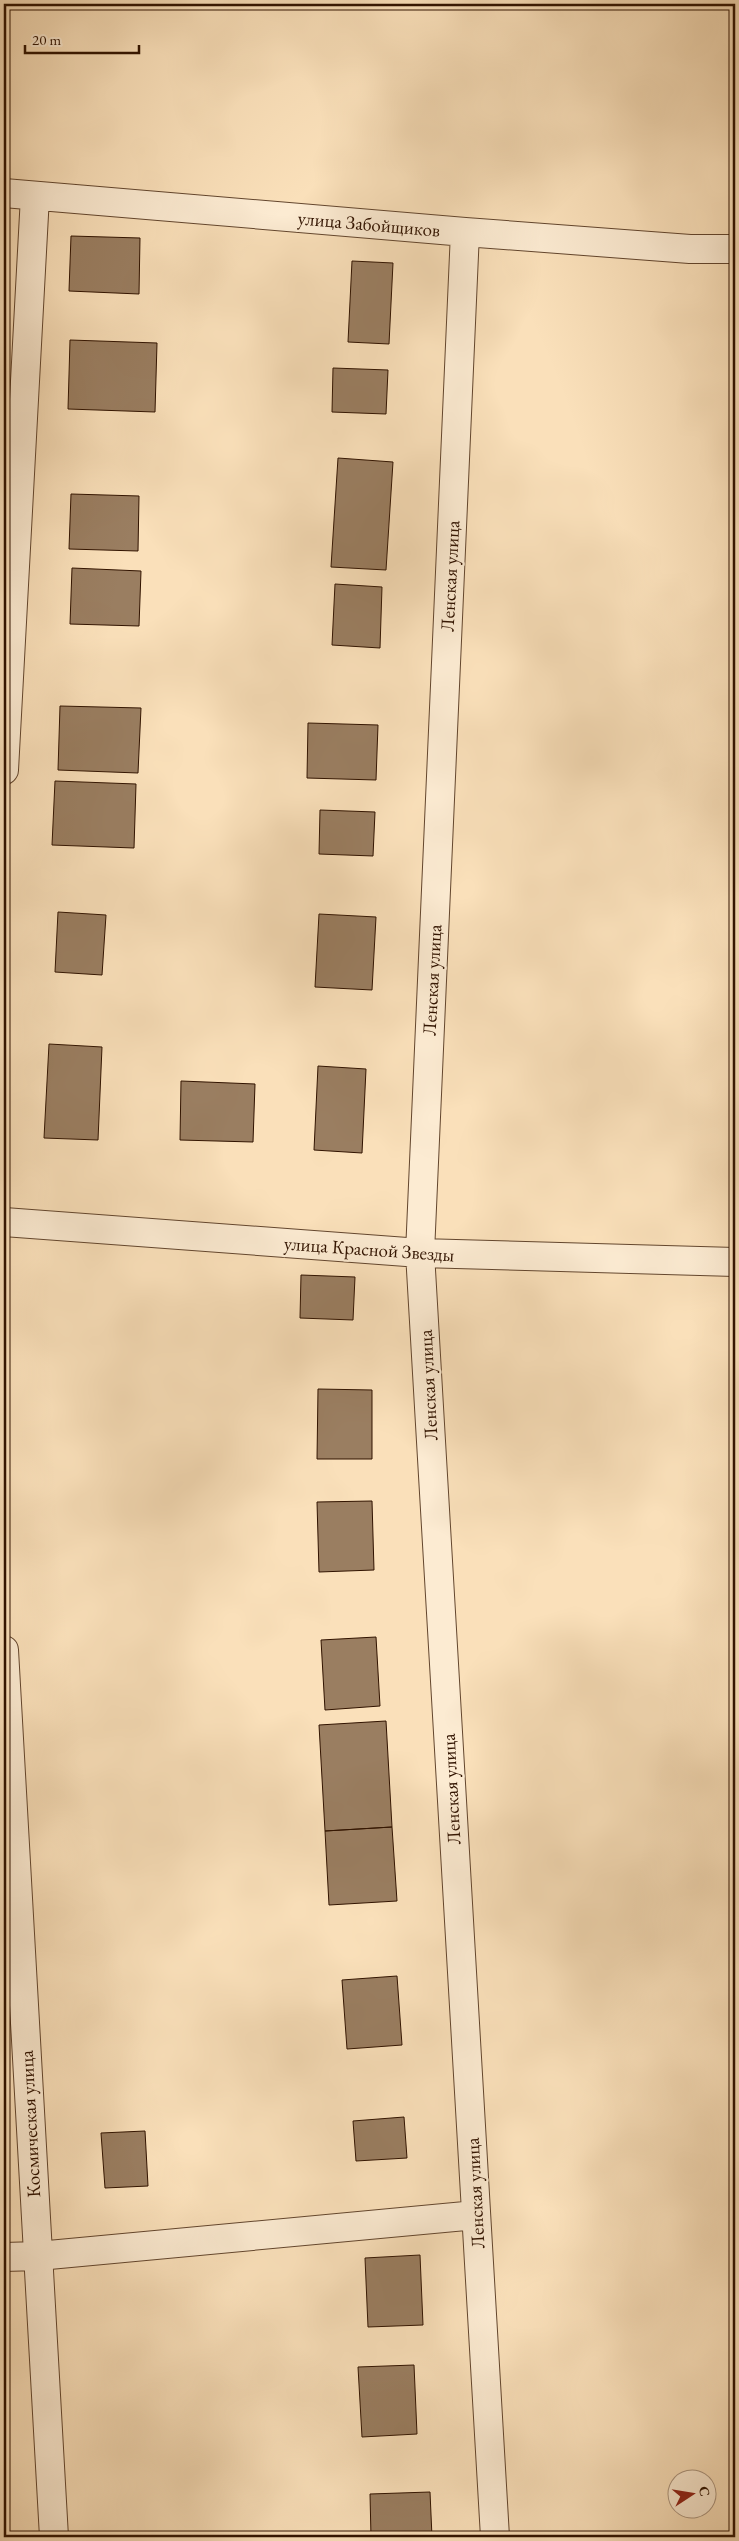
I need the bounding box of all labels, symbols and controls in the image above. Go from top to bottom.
scale bar [25,22,139,54]
text: 20 m [32,30,61,49]
street label: улица Забойщиков [297,205,441,243]
street label: Ленская улица [435,519,465,632]
street label: Ленская улица [417,923,447,1036]
street label: улица Красной Звезды [283,1231,455,1267]
street label: Ленская улица [413,1328,443,1441]
street label: Ленская улица [436,1732,466,1845]
street label: Космическая улица [14,2049,46,2198]
street label: Ленская улица [460,2136,490,2249]
north arrow [666,2468,716,2518]
text: С [695,2485,715,2498]

